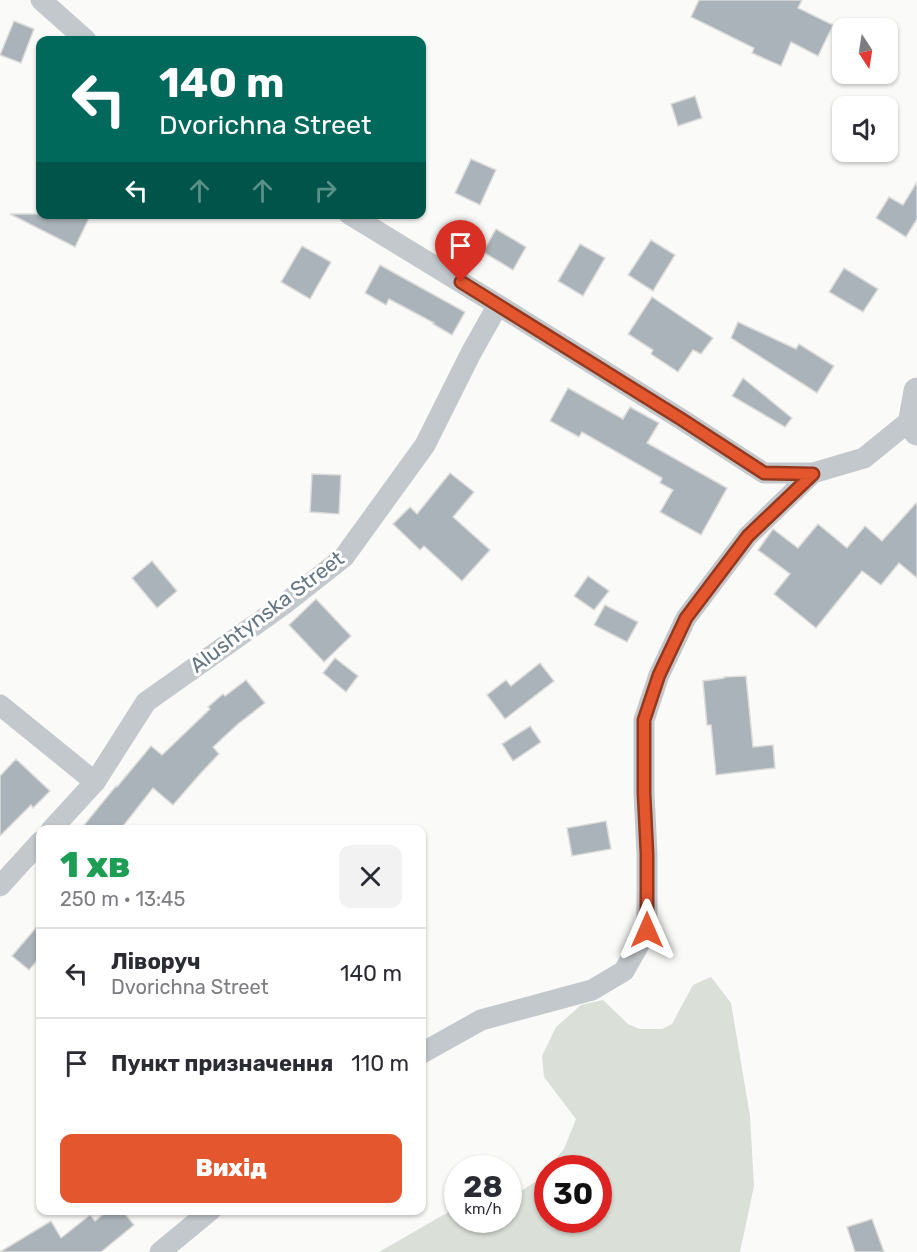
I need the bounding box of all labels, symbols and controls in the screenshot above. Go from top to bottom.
north arrow [832,18,898,84]
map controls [832,18,898,162]
text: 140 m [159,58,285,108]
icon: left [60,60,138,138]
button: sound [832,96,898,162]
text: Dvorichna Street [159,109,372,141]
icon: left [120,174,153,207]
icon: ahead [183,174,216,207]
icon: ahead [246,174,279,207]
icon: right [309,174,342,207]
pin [435,220,486,282]
icon: arrive [444,229,477,262]
street label: Alushtynska Street [185,546,349,678]
text: 1 хв [60,843,131,886]
button: close [339,845,402,908]
text: 250 m · 13:45 [60,887,185,911]
position arrow [615,898,679,962]
text: Ліворуч [111,948,201,975]
icon: left [60,957,93,990]
text: 140 m [340,960,402,987]
text: Dvorichna Street [111,975,269,999]
icon: arrive [60,1047,93,1080]
text: Пункт призначення [111,1050,333,1077]
text: 110 m [351,1050,409,1077]
button: Вихід [60,1134,402,1203]
speed limit sign: 30 [534,1155,612,1233]
text: 28 [463,1169,503,1205]
text: km/h [464,1200,502,1218]

